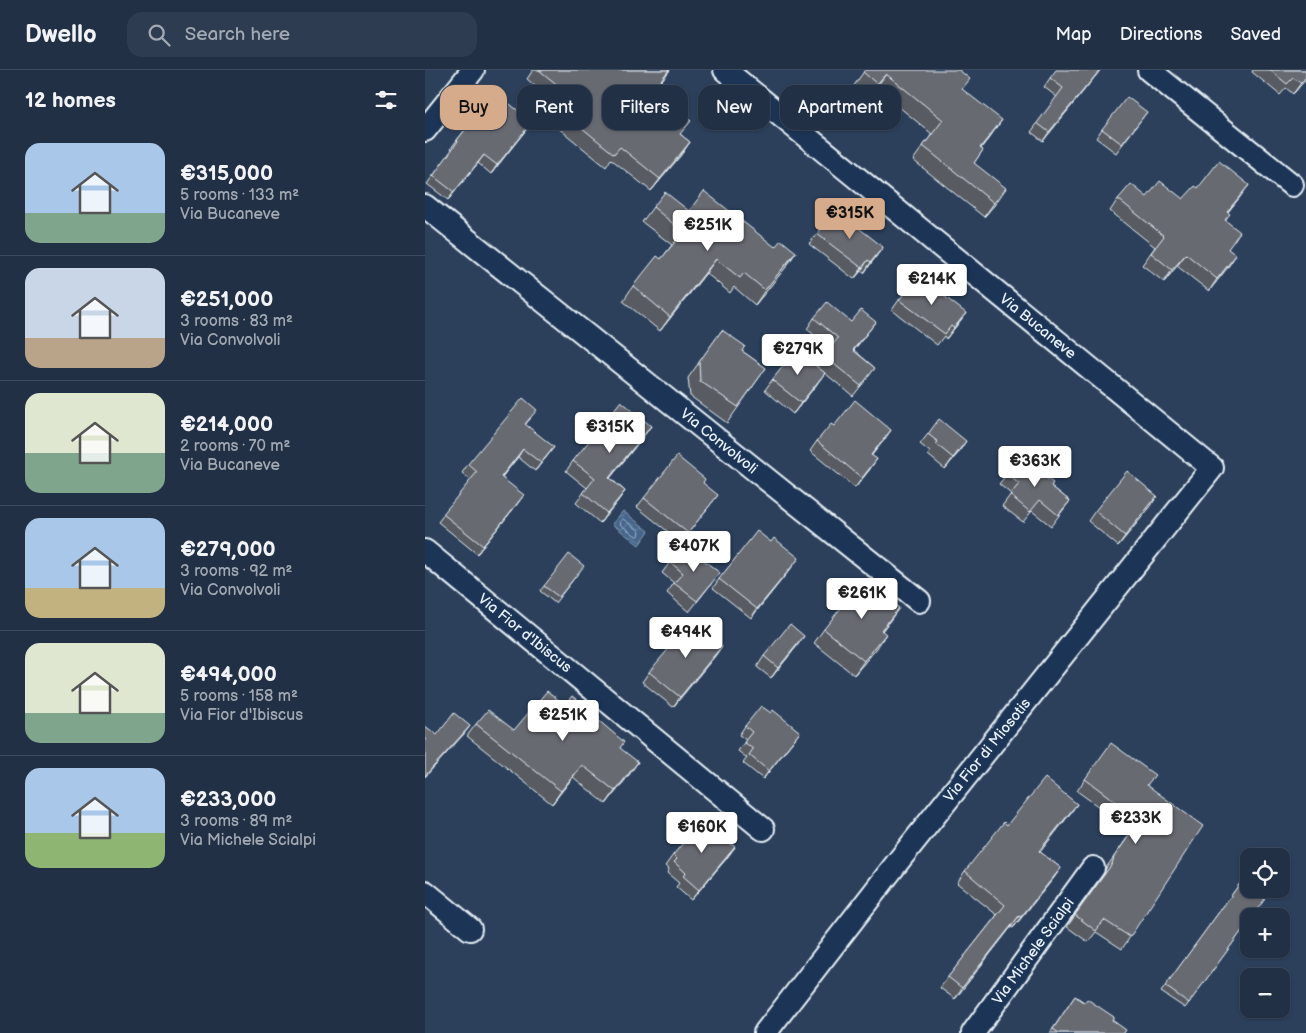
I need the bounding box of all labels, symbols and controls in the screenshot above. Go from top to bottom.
search box [127,12,477,57]
text: Dwello [25,20,97,49]
icon: search [145,21,173,49]
text: Search here [185,23,290,46]
text: Map [1056,24,1092,45]
text: Directions [1120,24,1202,45]
text: Saved [1230,24,1281,45]
chip: Buy [440,85,507,130]
chip: Rent [517,85,592,130]
chip: Filters [602,85,688,130]
chip: New [698,85,770,130]
chip: Apartment [780,85,901,130]
icon: filters [372,86,400,114]
text: 12 homes [25,88,116,113]
text: €315,000 [180,161,273,186]
icon: home [65,163,125,223]
text: 5 rooms · 133 m² [180,186,299,205]
pin: €315K [815,198,885,240]
text: €315K [826,204,874,223]
text: Via Bucaneve [180,205,280,224]
pin: €251K [673,210,743,252]
text: €251K [684,216,732,235]
pin: €214K [897,264,967,306]
text: €214K [908,270,956,289]
text: €251,000 [180,287,273,312]
icon: home [65,288,125,348]
street label: Via Bucaneve [995,290,1080,363]
text: 3 rooms · 83 m² [180,312,293,331]
text: Via Convolvoli [180,331,281,350]
pin: €279K [763,334,833,376]
text: €279K [773,340,823,359]
street label: Via Convolvoli [676,404,761,478]
text: €214,000 [180,412,273,437]
pin: €315K [575,412,645,454]
icon: home [65,413,125,473]
text: €315K [586,418,634,437]
text: 2 rooms · 70 m² [180,437,290,456]
pin: €363K [1000,446,1070,488]
text: €363K [1009,452,1061,471]
text: Via Bucaneve [180,456,280,475]
pin: €407K [659,530,729,573]
text: €279,000 [180,537,276,562]
text: €407K [668,537,720,556]
icon: home [65,538,125,598]
text: 3 rooms · 92 m² [180,562,293,581]
pin: €261K [827,578,897,620]
text: Via Convolvoli [180,581,281,600]
text: €261K [838,584,886,603]
street label: Via Fior d'Ibiscus [474,590,576,677]
pin: €494K [651,616,721,659]
text: €494K [660,623,712,642]
text: €494,000 [180,662,277,687]
icon: home [65,663,125,723]
text: 5 rooms · 158 m² [180,687,298,706]
street label: Via Fior di Miosotis [940,694,1035,806]
pin: €251K [528,700,598,742]
text: Via Fior d'Ibiscus [180,706,303,725]
text: €251K [539,706,587,725]
text: €233,000 [180,787,276,812]
icon: home [65,788,125,848]
pin: €233K [1101,802,1171,845]
text: €233K [1111,809,1161,828]
text: 3 rooms · 89 m² [180,812,292,831]
pin: €160K [667,812,737,854]
text: €160K [677,818,727,837]
text: Via Michele Scialpi [180,831,316,850]
map controls [1240,848,1290,1018]
button: locate [1240,848,1290,898]
street label: Via Michele Scialpi [988,894,1079,1008]
button: + [1240,908,1290,958]
button: − [1240,968,1290,1018]

